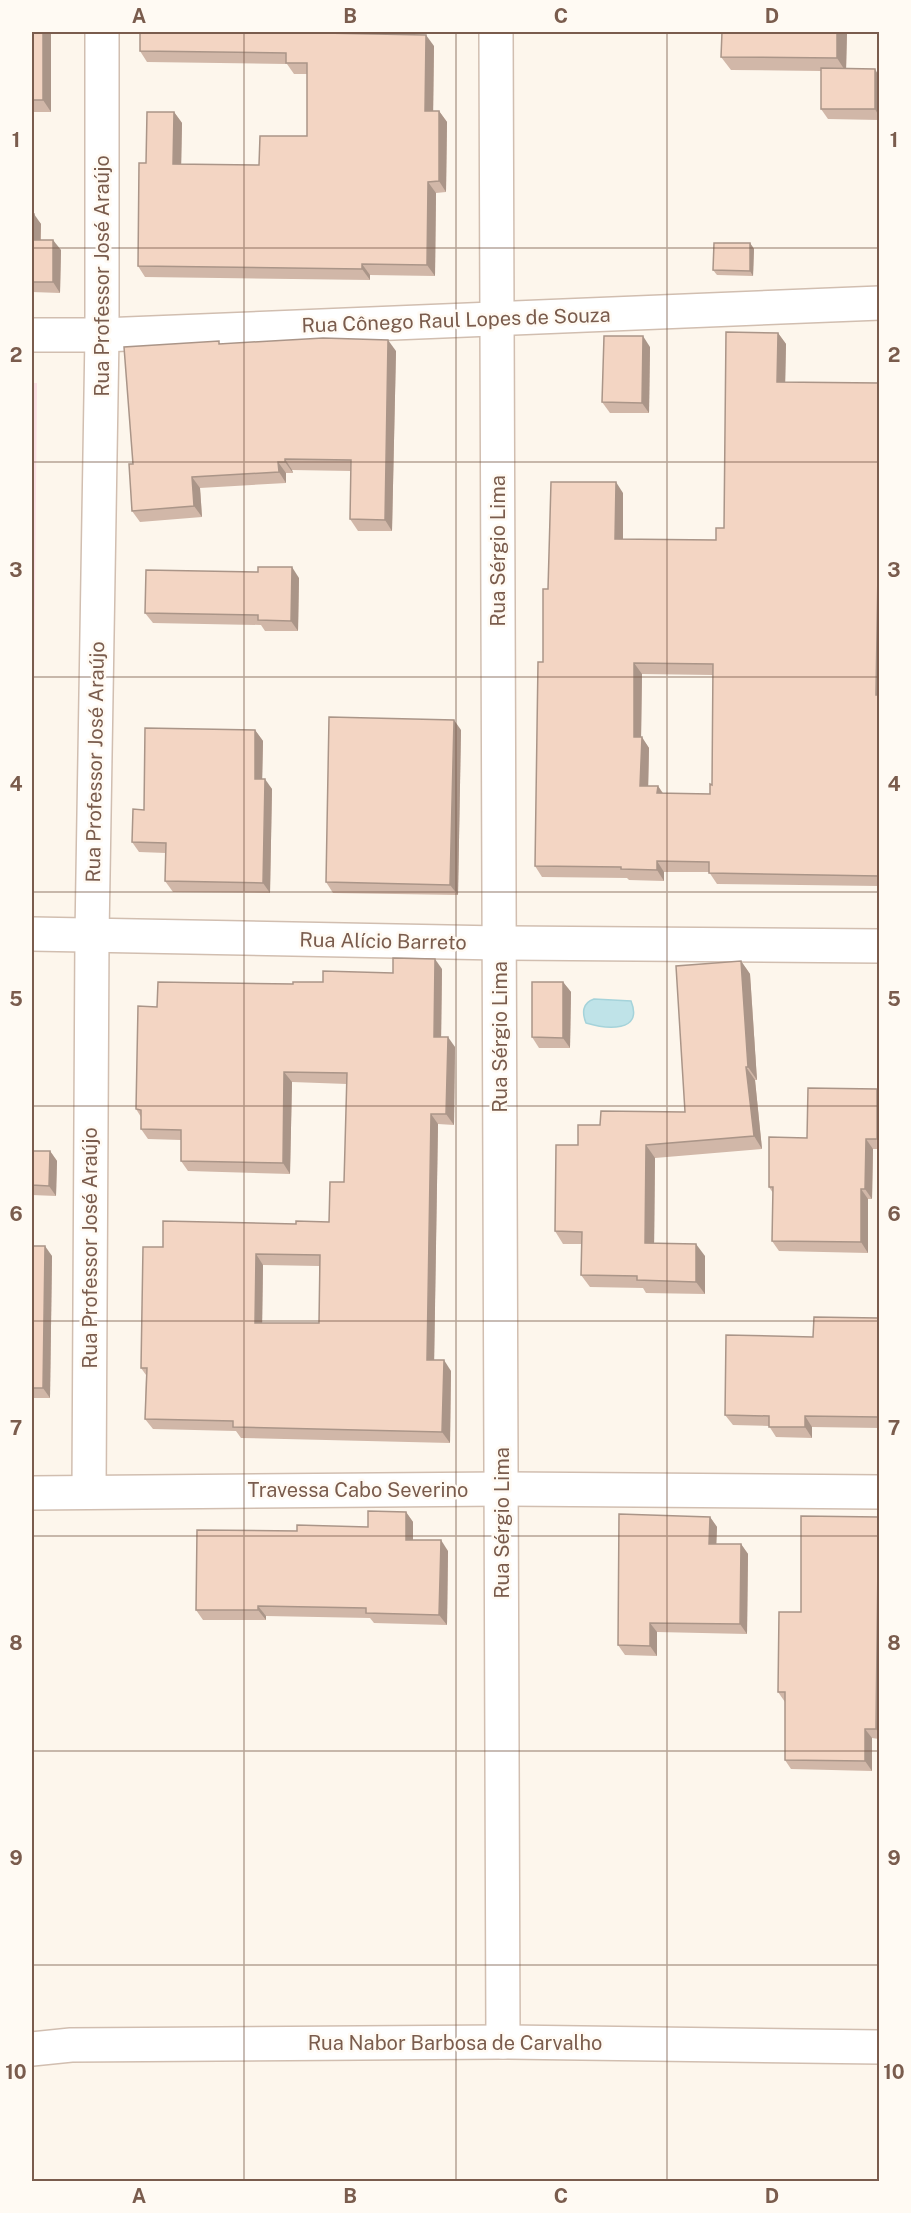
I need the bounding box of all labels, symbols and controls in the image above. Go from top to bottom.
text: A [132,4,146,28]
text: B [343,4,357,28]
text: C [554,4,568,28]
text: D [765,4,779,28]
text: 1 [12,128,20,152]
text: 1 [890,128,898,152]
street label: Rua Professor José Araújo [90,155,114,397]
street label: Rua Cônego Raul Lopes de Souza [301,303,611,337]
text: 2 [10,343,22,367]
text: 2 [888,343,900,367]
street label: Rua Sérgio Lima [486,475,510,627]
text: 3 [9,558,23,582]
text: 3 [887,558,901,582]
street label: Rua Professor José Araújo [81,641,109,883]
text: 4 [9,772,23,796]
text: 4 [887,772,901,796]
street label: Rua Alício Barreto [299,928,467,954]
street label: Rua Sérgio Lima [488,961,512,1113]
text: 5 [9,987,23,1011]
text: 5 [887,987,901,1011]
street label: Rua Professor José Araújo [78,1127,102,1369]
text: 6 [9,1202,23,1226]
text: 6 [887,1202,901,1226]
text: 7 [10,1416,22,1440]
text: 7 [888,1416,900,1440]
street label: Rua Sérgio Lima [490,1447,514,1599]
street label: Travessa Cabo Severino [248,1478,468,1502]
text: 8 [9,1631,23,1655]
text: 8 [887,1631,901,1655]
text: 9 [9,1846,23,1870]
text: 9 [887,1846,901,1870]
street label: Rua Nabor Barbosa de Carvalho [308,2031,602,2055]
text: 10 [5,2060,27,2084]
text: 10 [883,2060,905,2084]
text: A [132,2184,146,2208]
text: B [343,2184,357,2208]
text: C [554,2184,568,2208]
text: D [765,2184,779,2208]

